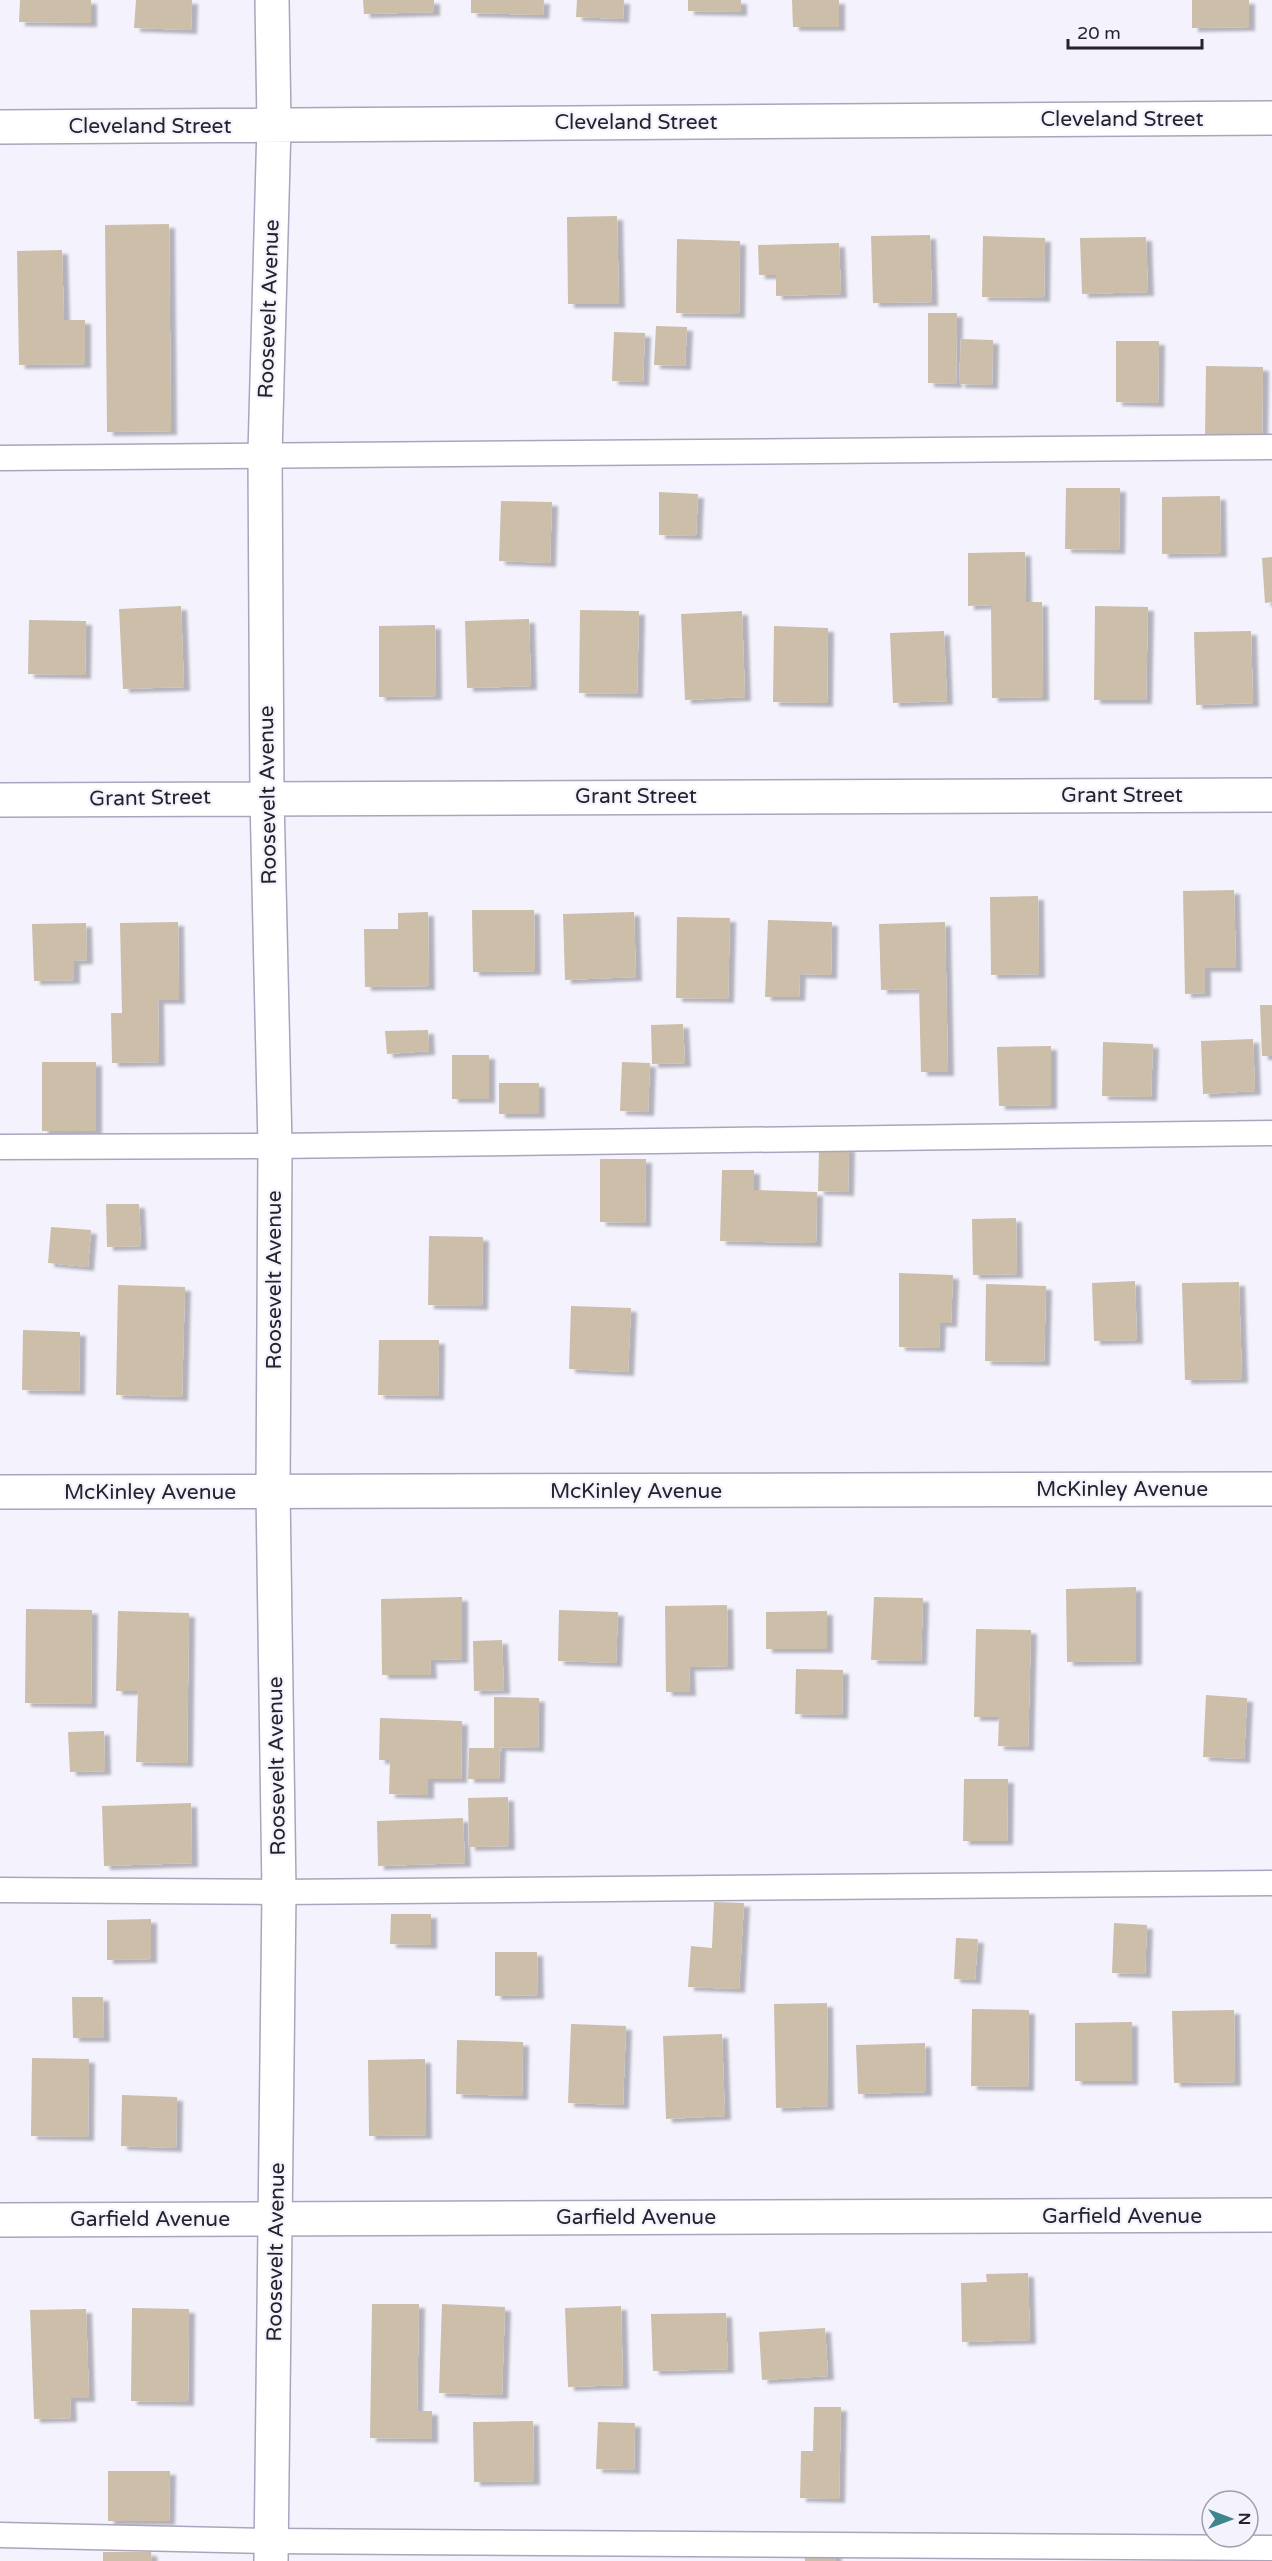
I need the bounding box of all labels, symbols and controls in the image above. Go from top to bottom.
scale bar [1068,12,1202,50]
text: 20 m [1077,22,1121,44]
street label: Cleveland Street [1040,107,1204,132]
street label: Cleveland Street [554,110,718,135]
street label: Cleveland Street [68,114,232,139]
street label: Roosevelt Avenue [253,219,285,399]
street label: Roosevelt Avenue [254,705,282,885]
street label: Grant Street [1061,783,1183,808]
street label: Grant Street [89,784,211,812]
street label: Grant Street [575,784,697,809]
street label: Roosevelt Avenue [262,1190,287,1370]
street label: McKinley Avenue [1036,1477,1208,1502]
street label: McKinley Avenue [550,1479,722,1504]
street label: McKinley Avenue [64,1480,236,1505]
street label: Roosevelt Avenue [263,1676,291,1856]
street label: Roosevelt Avenue [262,2162,290,2342]
street label: Garfield Avenue [1042,2204,1202,2229]
street label: Garfield Avenue [556,2205,716,2230]
street label: Garfield Avenue [70,2207,230,2232]
north arrow [1200,2489,1260,2549]
text: N [1234,2513,1254,2525]

